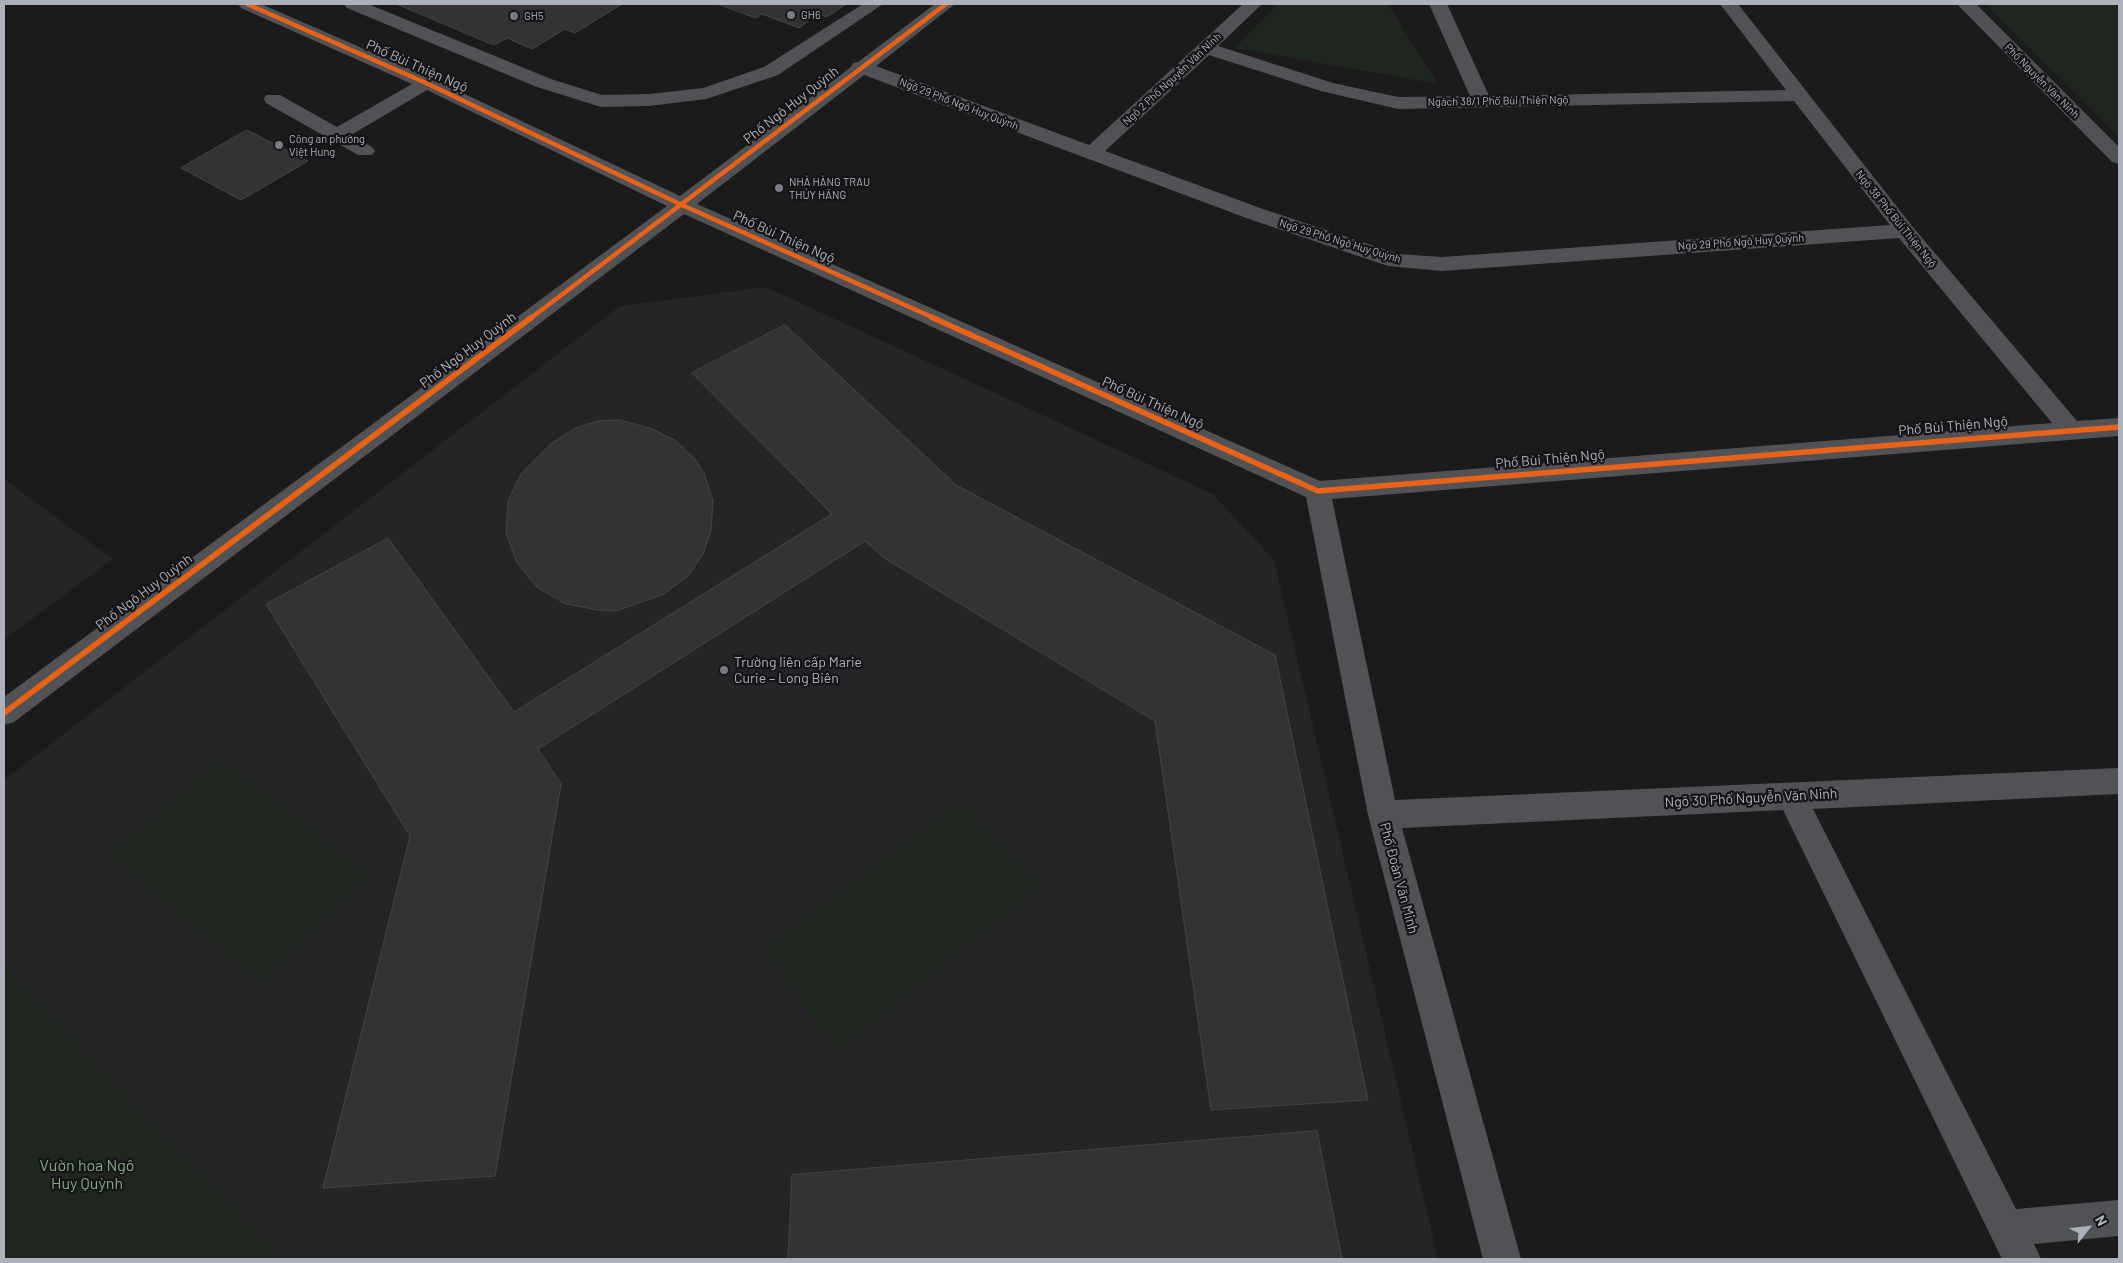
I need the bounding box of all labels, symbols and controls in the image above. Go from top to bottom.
place label: GH6 [801,8,821,22]
place label: GH5 [524,9,544,23]
marker: GH6 [785,9,797,21]
marker: GH5 [508,10,520,22]
street label: Ngõ 2 Phố Nguyễn Văn Ninh [1120,30,1224,128]
street label: Phố Bùi Thiện Ngộ [363,36,471,96]
street label: Phố Nguyễn Văn Ninh [2002,41,2082,121]
street label: Phố Ngô Huy Quỳnh [740,63,842,147]
street label: Ngõ 29 Phố Ngô Huy Quỳnh [898,75,1020,133]
street label: Ngách 38/1 Phố Bùi Thiện Ngộ [1427,93,1569,109]
place label: Công an phường Việt Hưng [289,132,365,158]
marker: Công an phường Việt Hưng [273,139,285,151]
street label: Ngõ 38 Phố Bùi Thiện Ngộ [1853,168,1939,270]
place label: NHÀ HÀNG TRAU THÚY HĂNG [789,175,870,201]
marker: NHÀ HÀNG TRAU THÚY HĂNG [773,182,785,194]
street label: Phố Bùi Thiện Ngộ [730,207,838,267]
street label: Ngõ 29 Phố Ngô Huy Quỳnh [1278,216,1402,266]
street label: Ngõ 29 Phố Ngô Huy Quỳnh [1677,231,1805,253]
street label: Phố Ngô Huy Quỳnh [416,308,520,392]
street label: Phố Bùi Thiện Ngộ [1099,373,1207,433]
street label: Phố Bùi Thiện Ngộ [1898,413,2008,439]
street label: Phố Bùi Thiện Ngộ [1495,446,1605,472]
street label: Phố Ngô Huy Quỳnh [92,550,196,634]
place label: Trường liên cấp Marie Curie – Long Biên [734,654,862,686]
marker: Trường liên cấp Marie Curie – Long Biên [718,664,730,676]
street label: Ngõ 30 Phố Nguyễn Văn Ninh [1664,785,1838,811]
street label: Phố Đoàn Văn Minh [1376,821,1422,935]
park label: Vườn hoa Ngô Huy Quỳnh [40,1156,134,1194]
north arrow [2063,1203,2113,1253]
text: N [2092,1212,2111,1229]

